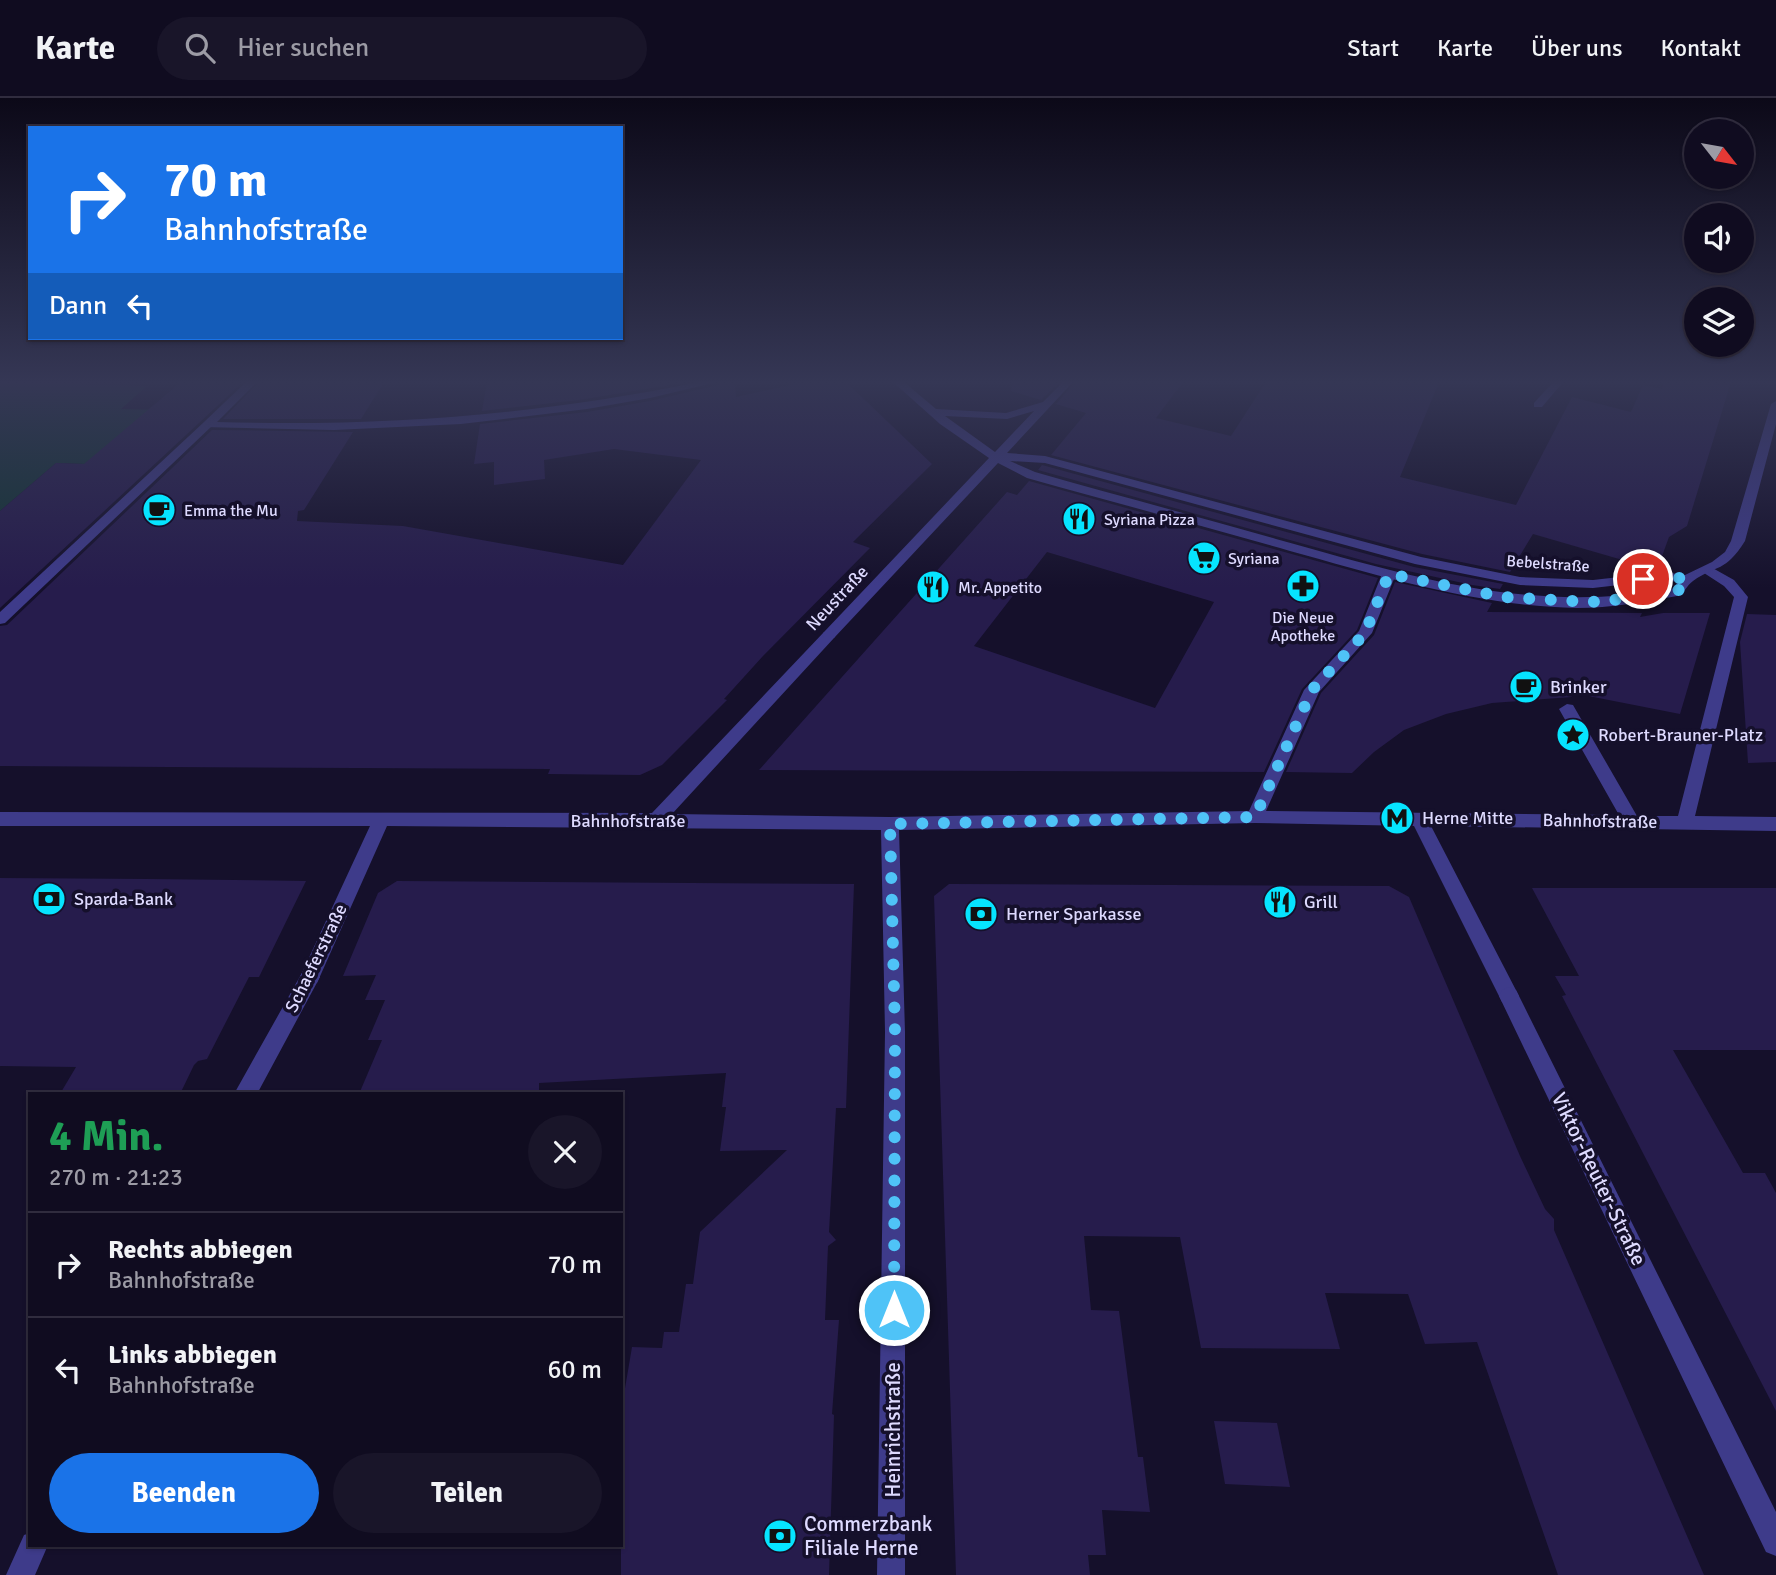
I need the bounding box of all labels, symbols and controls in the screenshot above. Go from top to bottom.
search box [157,17,647,80]
text: Karte [35,28,115,69]
icon: search [181,29,219,67]
text: Hier suchen [237,32,369,64]
text: Start [1347,33,1399,63]
text: Karte [1437,33,1493,63]
text: Über uns [1531,33,1623,63]
text: Kontakt [1661,33,1741,63]
north arrow [1684,119,1754,189]
map controls [1684,119,1754,357]
text: 70 m [164,150,267,210]
icon: right [49,154,140,245]
button: sound [1684,203,1754,273]
text: Bahnhofstraße [164,210,368,249]
icon: left [121,287,159,325]
button: layers [1684,287,1754,357]
text: Dann [49,290,107,322]
cafe icon: Emma the Mu [140,491,178,529]
restaurant icon: Syriana Pizza [1060,500,1098,538]
place label: Emma the Mu [184,501,278,521]
place label: Syriana Pizza [1104,510,1195,530]
supermarket icon: Syriana [1185,539,1223,577]
place label: Syriana [1228,549,1280,569]
pin [1613,549,1673,609]
street label: Bebelstraße [1506,551,1590,577]
icon: arrive [1624,560,1662,598]
street label: Neustraße [801,561,873,635]
pharmacy icon: Die Neue Apotheke [1284,567,1322,605]
restaurant icon: Mr. Appetito [914,568,952,606]
place label: Mr. Appetito [958,578,1042,598]
place label: Die Neue Apotheke [1271,608,1335,646]
cafe icon: Brinker [1507,668,1545,706]
place label: Brinker [1550,676,1607,698]
place icon: Robert-Brauner-Platz [1554,716,1592,754]
place label: Robert-Brauner-Platz [1598,724,1763,746]
metro station icon: Herne Mitte [1378,799,1416,837]
place label: Herne Mitte [1422,807,1513,829]
street label: Bahnhofstraße [1542,809,1658,833]
street label: Bahnhofstraße [571,810,685,832]
bank icon: Sparda-Bank [30,880,68,918]
restaurant icon: Grill [1261,883,1299,921]
place label: Sparda-Bank [74,888,173,910]
place label: Grill [1304,891,1338,913]
bank icon: Herner Sparkasse [962,895,1000,933]
street label: Schaeferstraße [280,900,352,1016]
place label: Herner Sparkasse [1006,903,1141,925]
street label: Viktor-Reuter-Straße [1546,1088,1652,1270]
text: 4 Min. [49,1111,163,1162]
button: close [528,1115,602,1189]
text: 270 m · 21:23 [49,1163,183,1192]
text: Rechts abbiegen [108,1234,293,1266]
icon: right [49,1246,87,1284]
text: 70 m [547,1249,602,1281]
text: Bahnhofstraße [108,1266,255,1295]
position arrow [857,1273,931,1347]
text: Links abbiegen [108,1339,277,1371]
icon: left [49,1351,87,1389]
text: 60 m [547,1354,602,1386]
street label: Heinrichstraße [880,1362,906,1498]
text: Bahnhofstraße [108,1371,255,1400]
button: Beenden [49,1453,319,1533]
button: Teilen [333,1453,602,1533]
place label: Commerzbank Filiale Herne [804,1511,933,1561]
bank icon: Commerzbank Filiale Herne [761,1517,799,1555]

